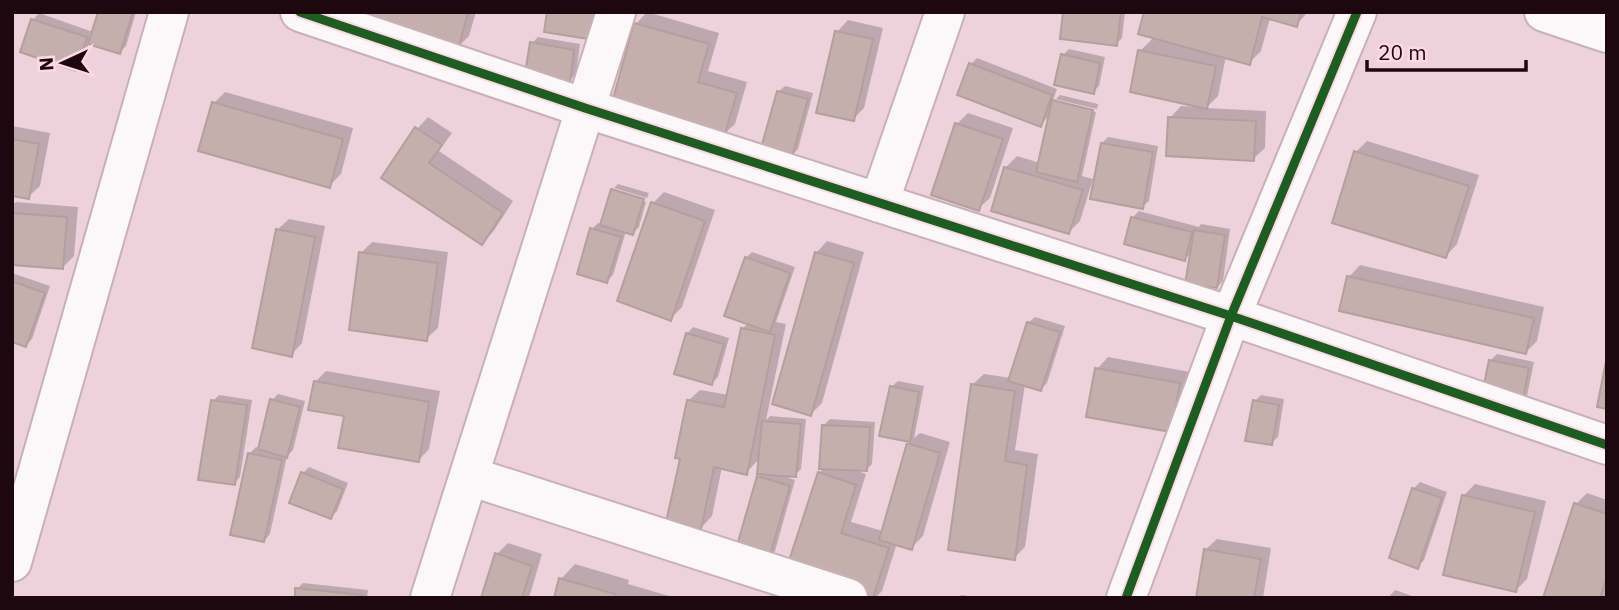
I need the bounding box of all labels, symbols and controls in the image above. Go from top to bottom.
north arrow [28,28,98,98]
scale bar [1367,28,1526,72]
text: 20 m [1378,38,1427,66]
text: N [34,56,58,72]

